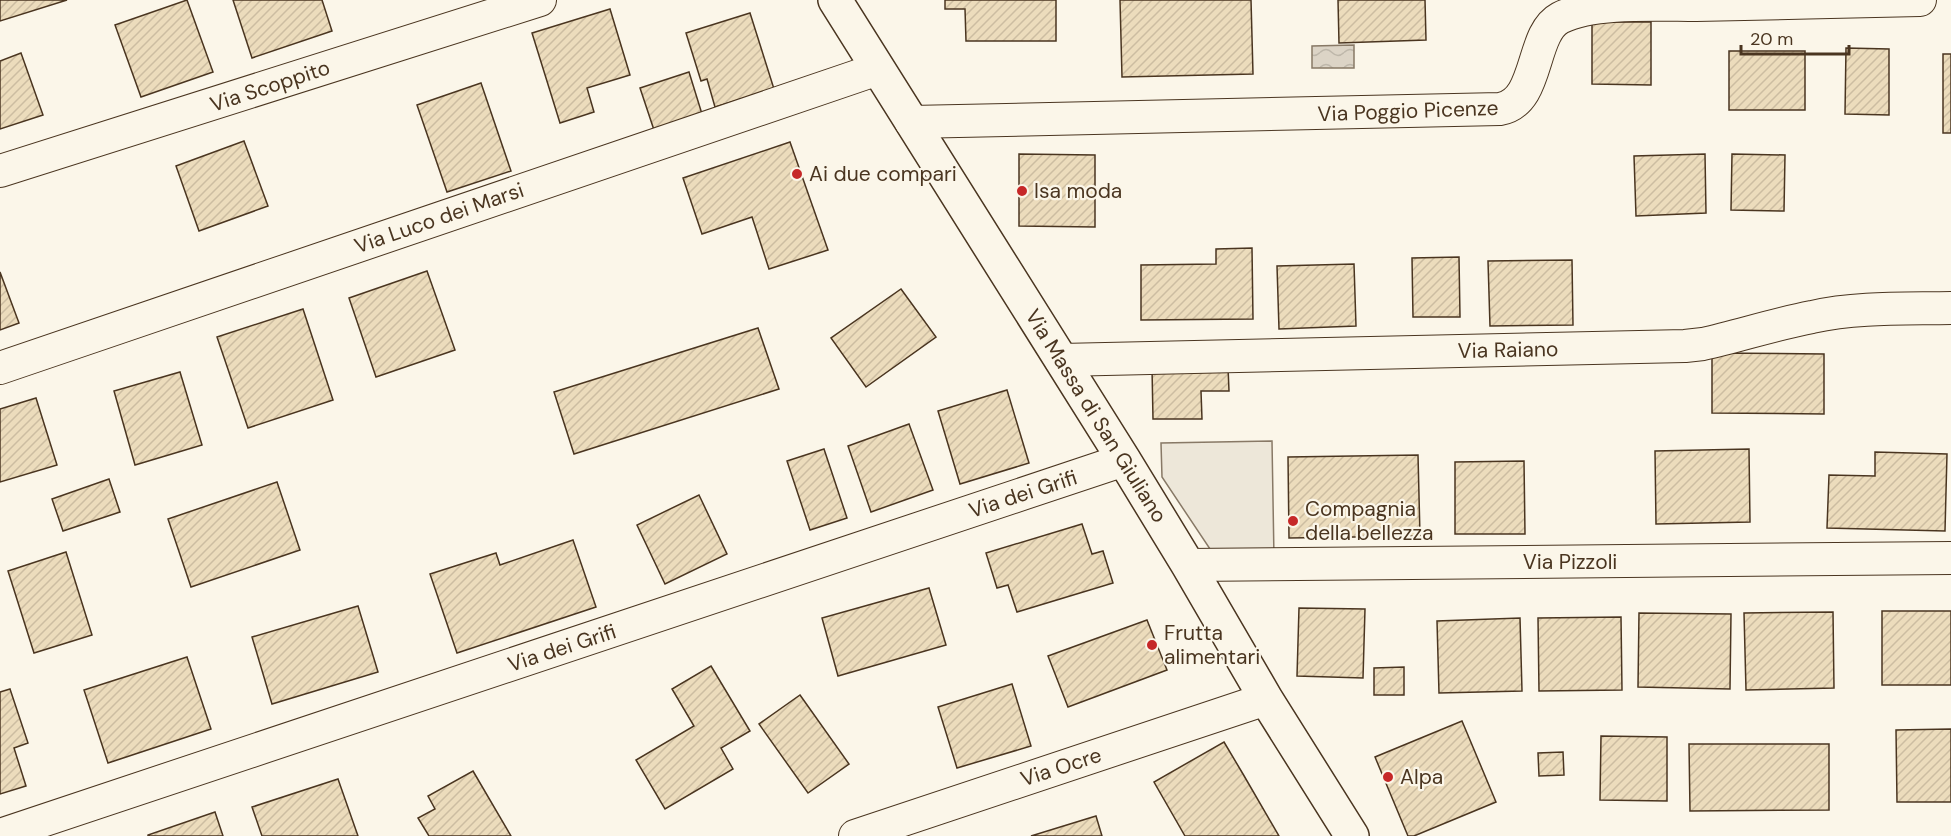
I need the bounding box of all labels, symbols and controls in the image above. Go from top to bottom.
scale bar [1741,18,1849,56]
text: 20 m [1750,27,1793,51]
street label: Via Scoppito [206,53,334,119]
street label: Via Poggio Picenze [1317,94,1499,128]
place label: Ai due compari [809,160,957,188]
marker: Ai due compari [790,167,804,181]
street label: Via Luco dei Marsi [351,176,527,260]
place label: Isa moda [1034,177,1122,205]
marker: Isa moda [1015,184,1029,198]
street label: Via Massa di San Giuliano [1019,304,1173,528]
street label: Via Raiano [1457,335,1559,365]
street label: Via dei Grifi [965,463,1081,525]
place label: Compagnia della bellezza [1305,495,1434,547]
marker: Compagnia della bellezza [1286,514,1300,528]
street label: Via Pizzoli [1523,548,1617,576]
street label: Via dei Grifi [504,617,620,679]
place label: Frutta alimentari [1164,619,1260,671]
marker: Frutta alimentari [1145,638,1159,652]
street label: Via Ocre [1017,741,1105,793]
place label: Alpa [1400,763,1443,791]
marker: Alpa [1381,770,1395,784]

